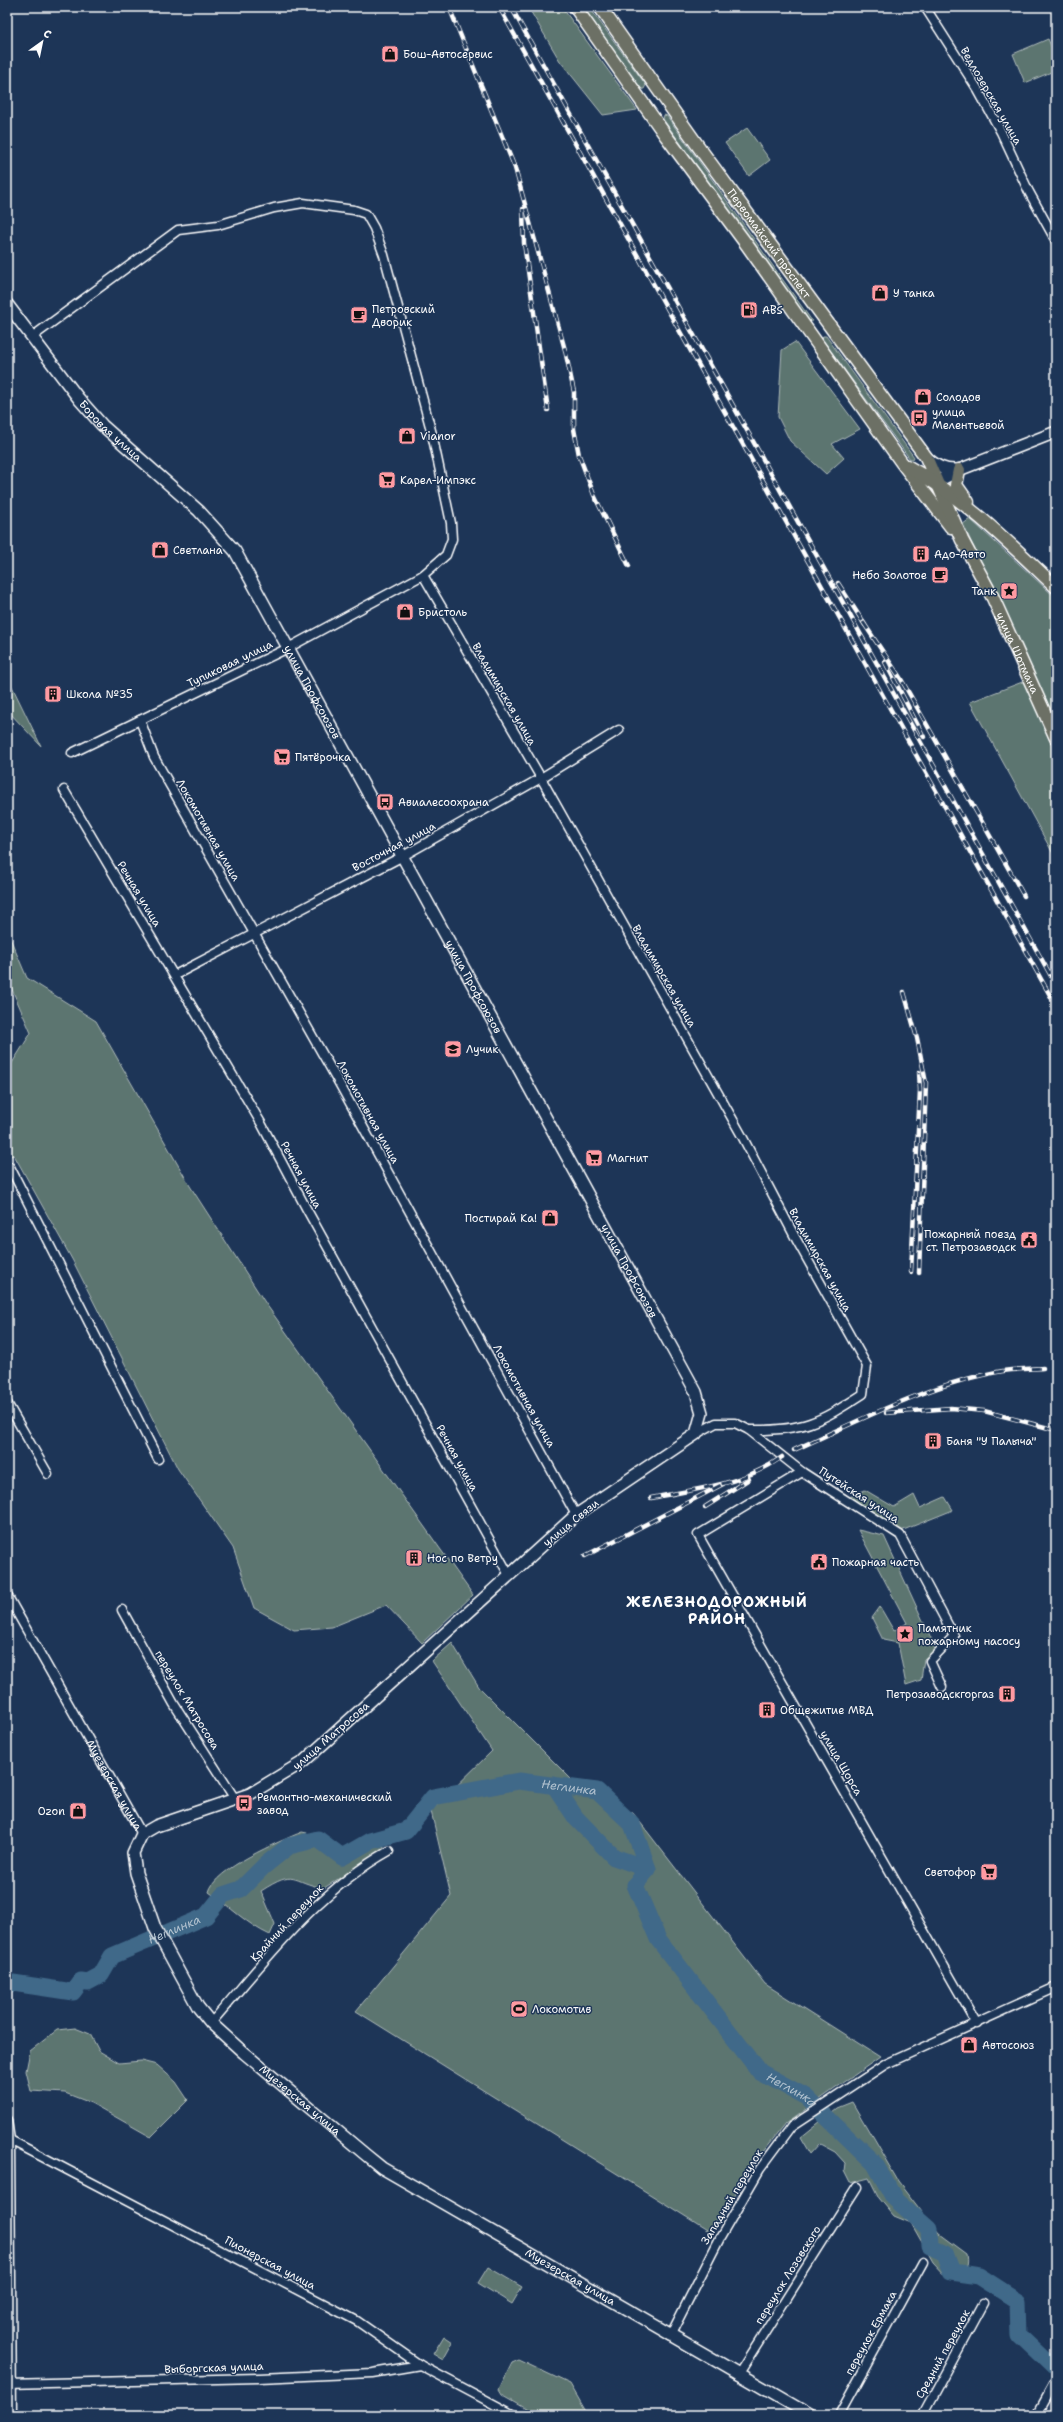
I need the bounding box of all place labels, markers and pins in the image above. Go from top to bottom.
shop icon: Бош-Автосервис [380,44,400,64]
place label: Бош-Автосервис [403,47,493,62]
shop icon: У танка [870,283,890,303]
place label: У танка [893,286,935,301]
fuel station icon: ABS [739,300,759,320]
place label: Петровский Дворик [372,302,435,330]
place label: ABS [762,303,783,318]
cafe icon: Петровский Дворик [349,305,369,325]
shop icon: Солодов [913,387,933,407]
place label: Солодов [936,390,981,405]
place label: улица Мелентьевой [932,405,1005,433]
bus stop icon: улица Мелентьевой [909,408,929,428]
shop icon: Vianor [397,426,417,446]
place label: Vianor [420,429,456,444]
supermarket icon: Карел-Импэкс [377,470,397,490]
place label: Карел-Импэкс [400,473,476,488]
shop icon: Светлана [150,540,170,560]
place label: Светлана [173,543,223,558]
building icon: Адо-Авто [911,544,931,564]
place label: Адо-Авто [934,547,986,562]
cafe icon: Небо Золотое [930,565,950,585]
place label: Небо Золотое [852,568,927,583]
place icon: Танк [999,581,1019,601]
place label: Танк [971,584,996,599]
shop icon: Бристоль [395,602,415,622]
place label: Бристоль [418,605,468,620]
building icon: Школа №35 [43,684,63,704]
place label: Школа №35 [66,687,133,702]
supermarket icon: Пятёрочка [272,747,292,767]
place label: Пятёрочка [295,750,351,765]
bus stop icon: Авиалесоохрана [375,792,395,812]
place label: Авиалесоохрана [398,795,489,810]
school or university icon: Лучик [443,1039,463,1059]
place label: Лучик [466,1042,498,1057]
supermarket icon: Магнит [584,1148,604,1168]
place label: Магнит [607,1151,648,1166]
shop icon: Постирай Ка! [540,1208,560,1228]
place label: Постирай Ка! [465,1211,537,1226]
place label: Пожарный поезд ст. Петрозаводск [924,1227,1016,1255]
public building icon: Пожарный поезд ст. Петрозаводск [1019,1230,1039,1250]
building icon: Баня "У Палыча" [923,1431,943,1451]
place label: Баня "У Палыча" [946,1434,1037,1449]
building icon: Нос по Ветру [404,1548,424,1568]
place label: Нос по Ветру [427,1551,498,1566]
public building icon: Пожарная часть [809,1552,829,1572]
place label: Пожарная часть [832,1555,920,1570]
place label: Памятник пожарному насосу [918,1621,1020,1649]
place icon: Памятник пожарному насосу [895,1624,915,1644]
building icon: Петрозаводскгоргаз [997,1684,1017,1704]
place label: Петрозаводскгоргаз [886,1687,994,1702]
building icon: Общежитие МВД [757,1700,777,1720]
place label: Общежитие МВД [780,1703,874,1718]
place label: Ремонтно-механический завод [257,1790,392,1818]
bus stop icon: Ремонтно-механический завод [234,1793,254,1813]
shop icon: Ozon [68,1801,88,1821]
place label: Ozon [38,1804,65,1819]
supermarket icon: Светофор [979,1862,999,1882]
place label: Светофор [924,1865,976,1880]
sports icon: Локомотив [509,1999,529,2019]
place label: Локомотив [532,2002,591,2017]
shop icon: Автосоюз [959,2035,979,2055]
place label: Автосоюз [982,2038,1034,2053]

